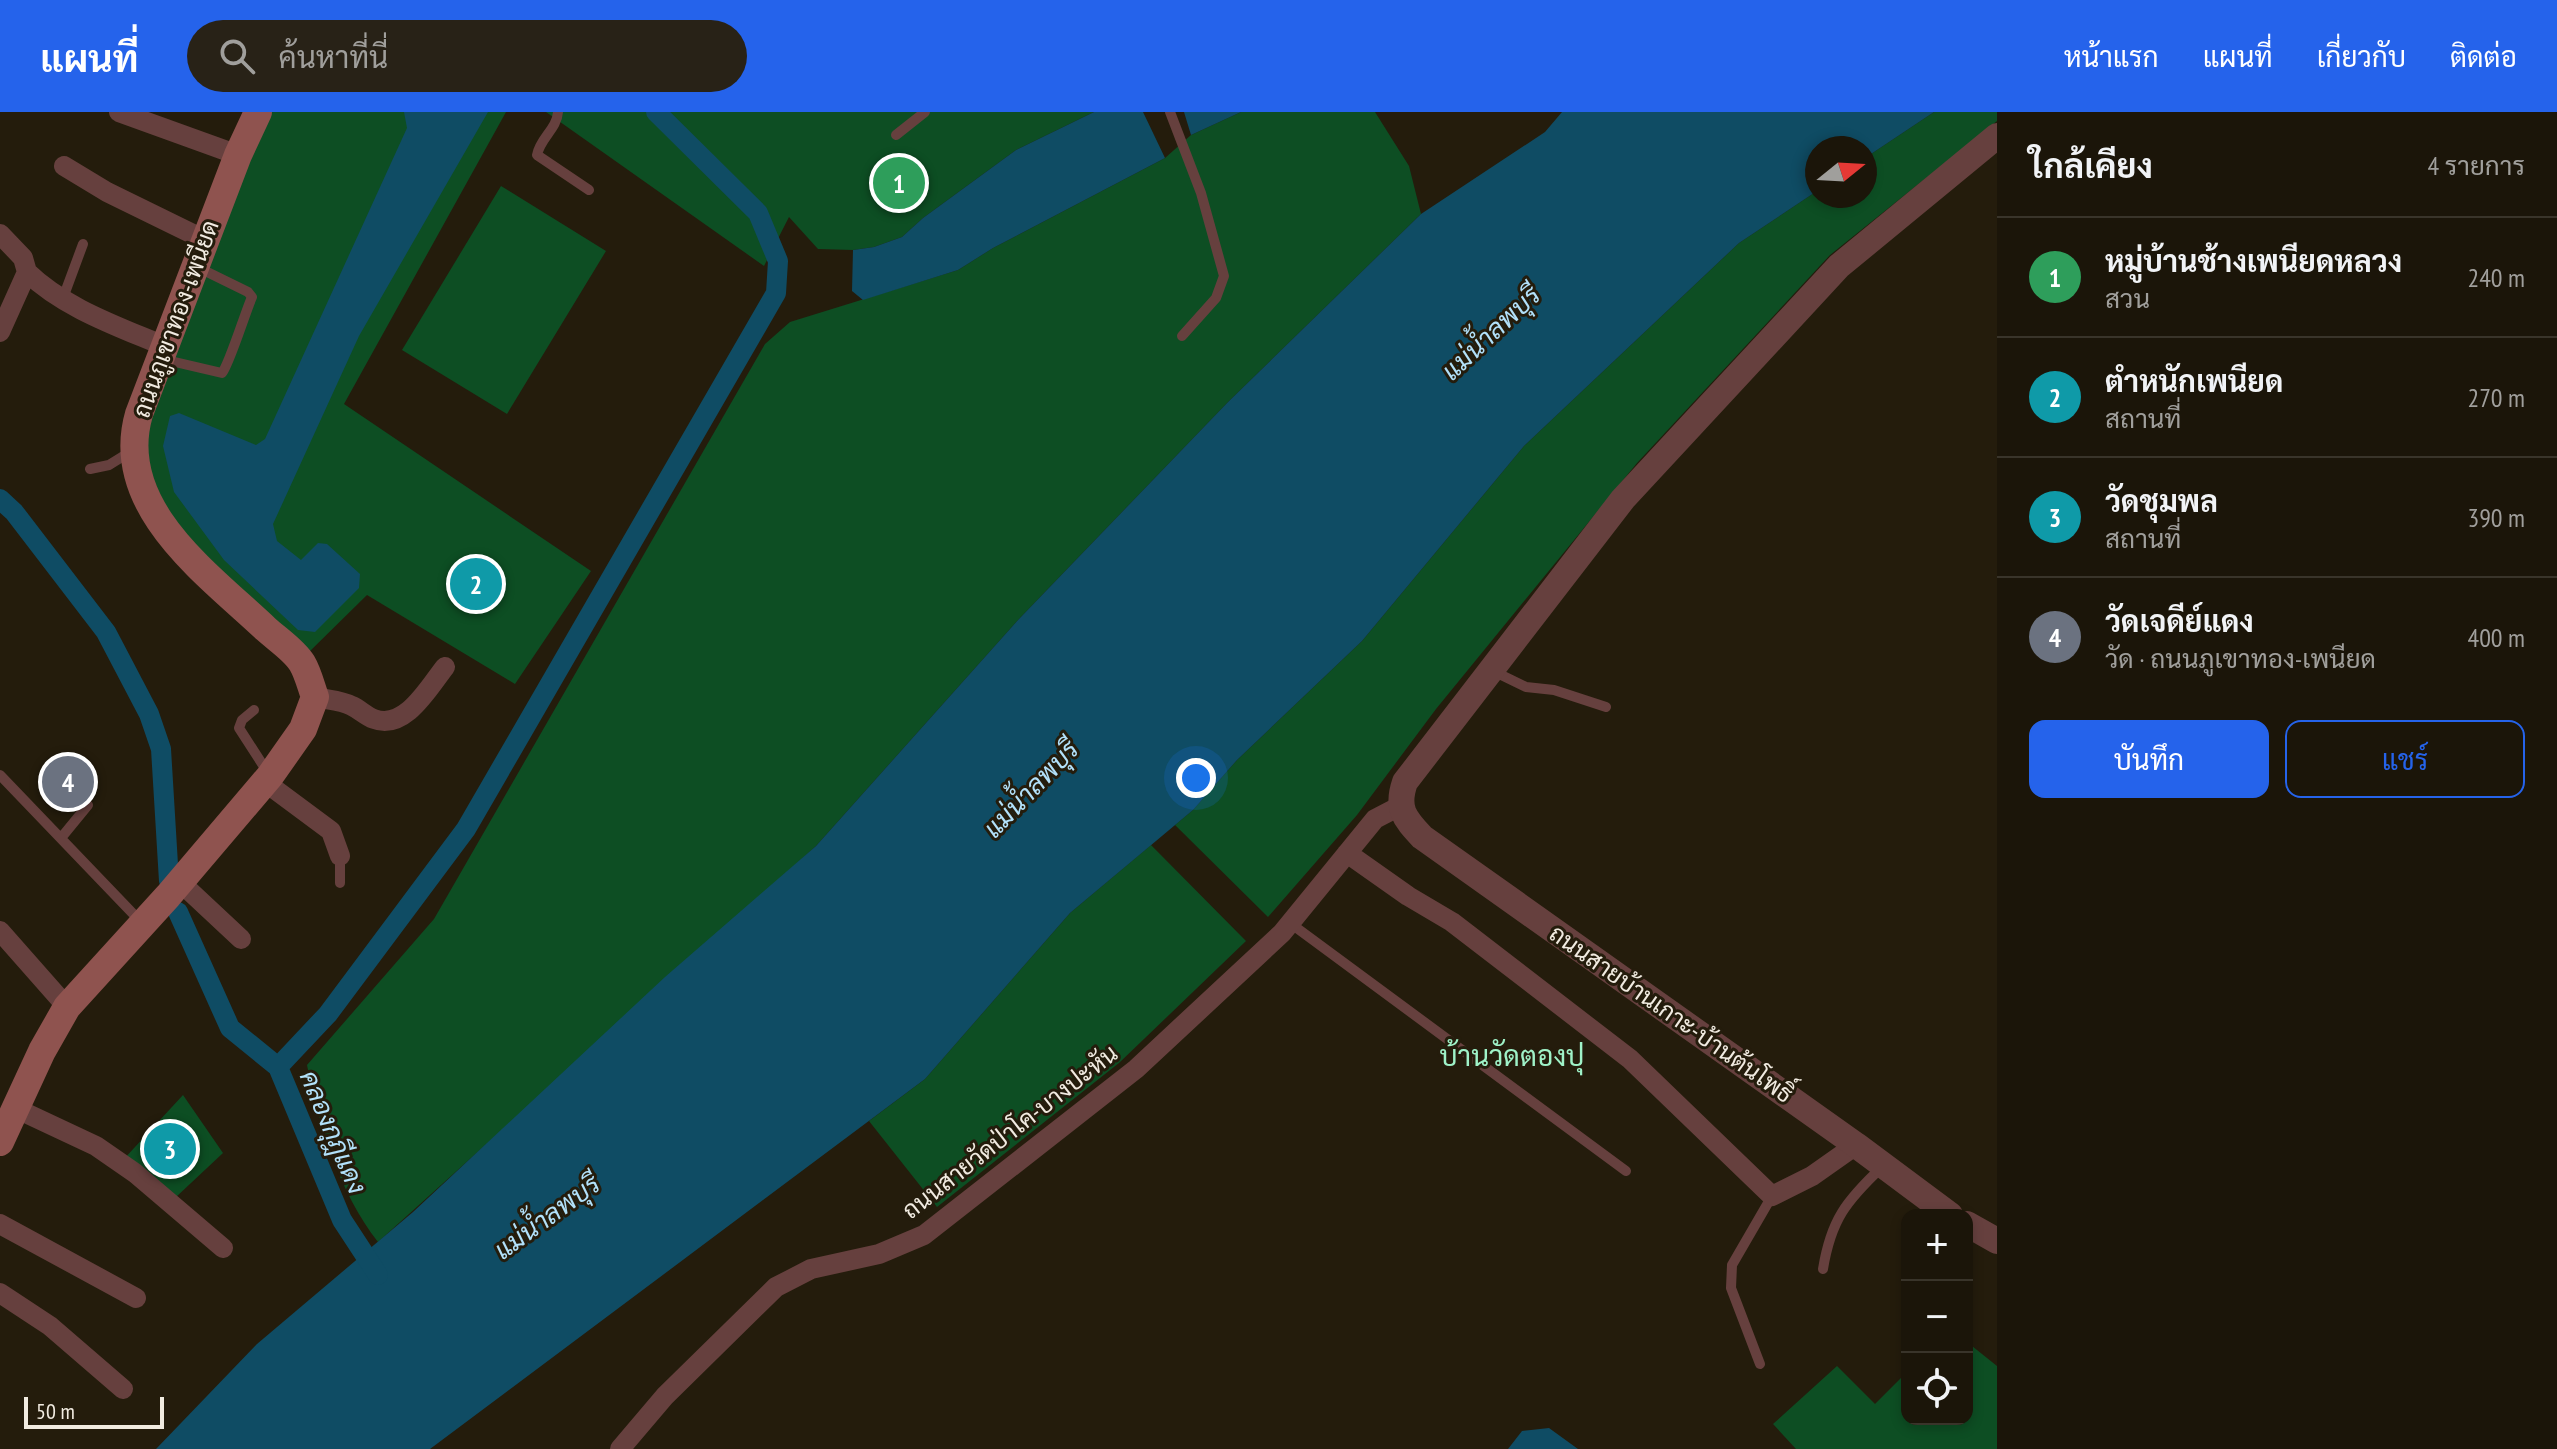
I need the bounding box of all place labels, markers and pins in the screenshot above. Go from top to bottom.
pin: 1 [873,153,925,213]
pin: 2 [450,554,502,614]
pin: 4 [42,752,94,812]
pin: 3 [144,1119,196,1179]

